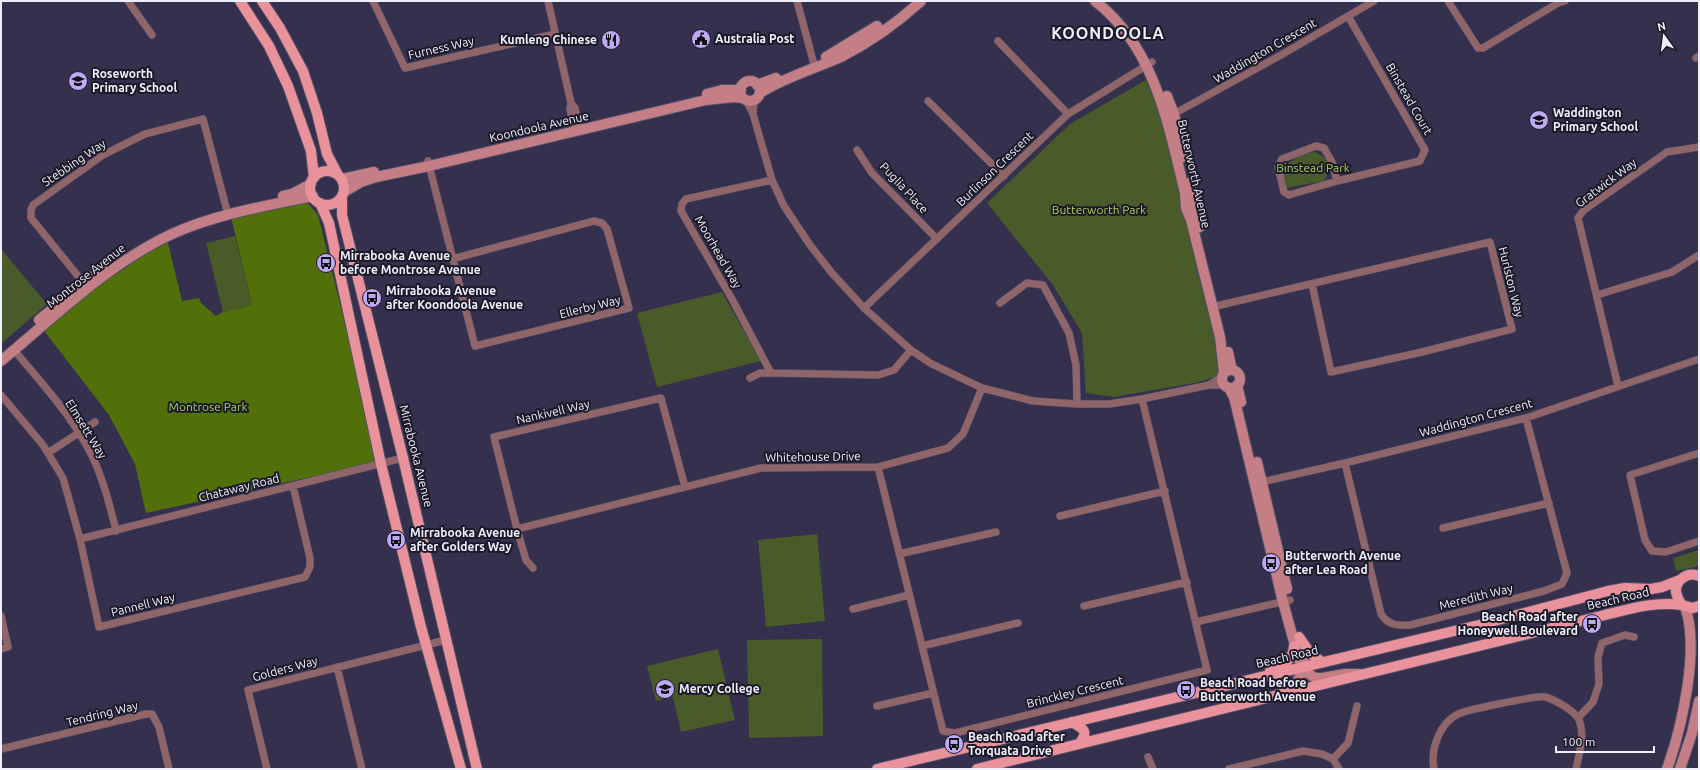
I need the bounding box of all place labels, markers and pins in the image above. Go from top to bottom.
public building icon: Australia Post [690,28,712,50]
restaurant icon: Kumleng Chinese [600,29,622,51]
place label: Australia Post [715,32,794,45]
place label: Kumleng Chinese [500,33,597,46]
place label: Roseworth Primary School [92,67,177,94]
school or university icon: Roseworth Primary School [67,70,89,92]
place label: Waddington Primary School [1553,106,1638,133]
school or university icon: Waddington Primary School [1528,109,1550,131]
place label: Mirrabooka Avenue before Montrose Avenue [340,249,481,276]
bus stop icon: Mirrabooka Avenue before Montrose Avenue [315,252,337,274]
place label: Mirrabooka Avenue after Koondoola Avenue [386,284,523,311]
bus stop icon: Mirrabooka Avenue after Koondoola Avenue [361,287,383,309]
place label: Mirrabooka Avenue after Golders Way [410,526,520,553]
bus stop icon: Mirrabooka Avenue after Golders Way [385,529,407,551]
place label: Butterworth Avenue after Lea Road [1285,549,1401,576]
bus stop icon: Butterworth Avenue after Lea Road [1260,552,1282,574]
place label: Beach Road after Honeywell Boulevard [1458,610,1578,637]
bus stop icon: Beach Road after Honeywell Boulevard [1581,613,1603,635]
place label: Beach Road before Butterworth Avenue [1200,676,1316,703]
school or university icon: Mercy College [654,678,676,700]
bus stop icon: Beach Road before Butterworth Avenue [1175,679,1197,701]
place label: Mercy College [679,682,760,695]
place label: Beach Road after Torquata Drive [968,730,1065,757]
bus stop icon: Beach Road after Torquata Drive [943,733,965,755]

